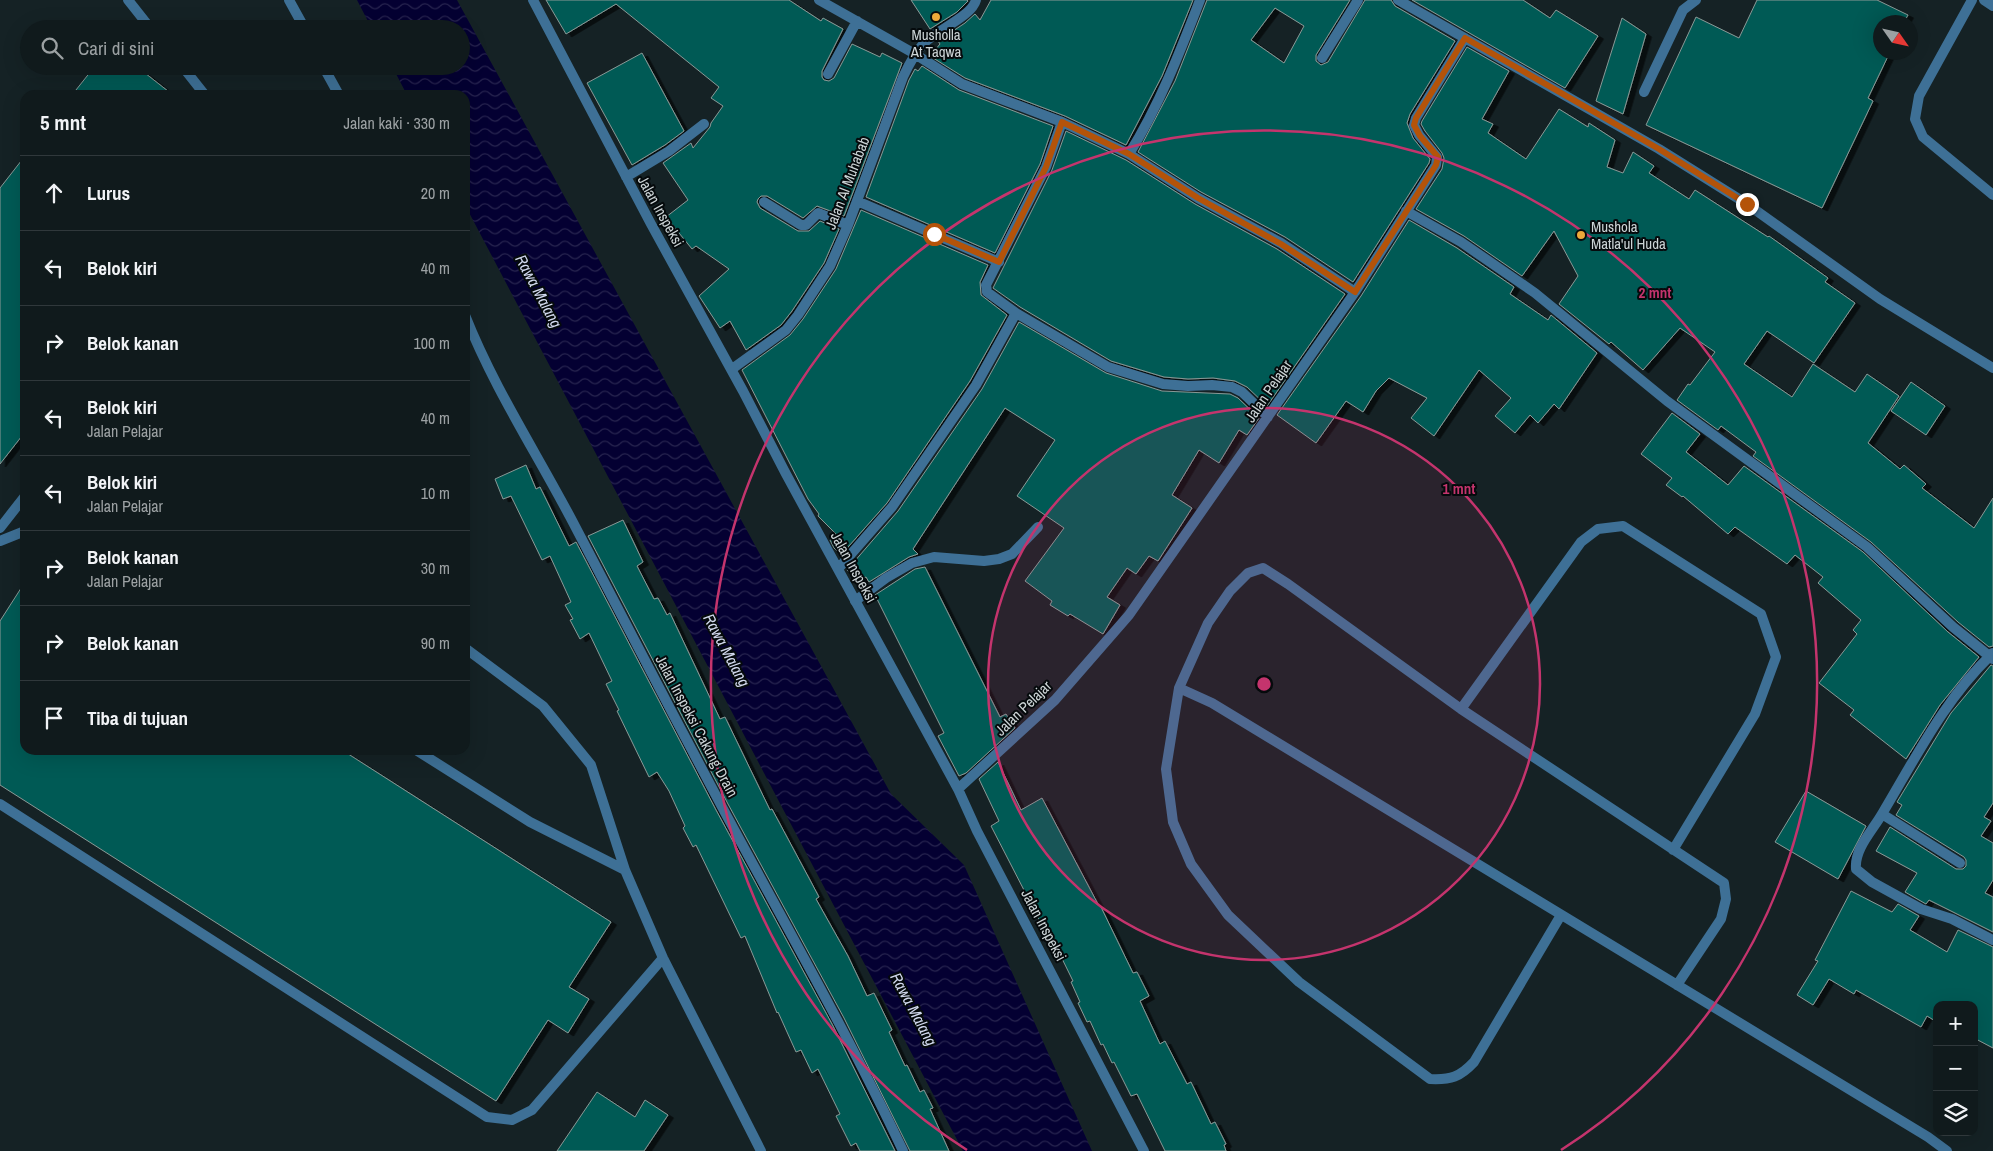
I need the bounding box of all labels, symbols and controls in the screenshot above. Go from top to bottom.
marker: Musholla At Taqwa [930,11,942,23]
north arrow [1873,15,1918,60]
search box [20,20,470,75]
place label: Musholla At Taqwa [910,24,961,62]
icon: search [38,34,66,62]
text: Cari di sini [78,35,154,61]
text: 5 mnt [40,108,86,137]
text: Jalan kaki · 330 m [344,112,450,134]
street label: Jalan Al Muhabab [820,133,874,232]
street label: Jalan Inspeksi [633,172,689,250]
icon: ahead [40,179,68,207]
text: Lurus [87,180,130,206]
text: 20 m [421,182,450,204]
route end [1736,193,1759,216]
place label: Mushola Matla'ul Huda [1591,216,1666,254]
route start [923,223,946,246]
marker: Mushola Matla'ul Huda [1575,229,1587,241]
water label: Rawa Malang [510,250,568,332]
icon: left [40,254,68,282]
text: Belok kiri [87,255,157,281]
text: 40 m [421,257,450,279]
text: 2 mnt [1639,282,1671,303]
icon: right [40,329,68,357]
text: Belok kanan [87,330,179,356]
text: 100 m [414,332,450,354]
street label: Jalan Pelajar [1239,356,1297,426]
text: Belok kiri [87,394,157,420]
icon: left [40,404,68,432]
text: 40 m [421,407,450,429]
text: Jalan Pelajar [87,420,163,442]
text: Belok kiri [87,469,157,495]
text: 1 mnt [1443,478,1475,499]
icon: left [40,479,68,507]
text: 10 m [421,482,450,504]
text: Jalan Pelajar [87,495,163,517]
street label: Jalan Inspeksi [826,528,882,606]
text: Belok kanan [87,544,179,570]
icon: right [40,554,68,582]
text: 30 m [421,557,450,579]
text: Jalan Pelajar [87,570,163,592]
water label: Rawa Malang [698,609,756,691]
icon: right [40,629,68,657]
text: Belok kanan [87,630,179,656]
text: 90 m [421,632,450,654]
street label: Jalan Inspeksi Cakung Drain [651,651,743,801]
centre of rings [1255,675,1273,693]
street label: Jalan Pelajar [990,676,1056,740]
icon: arrive [40,704,68,732]
text: Tiba di tujuan [87,705,188,731]
street label: Jalan Inspeksi [1016,885,1072,965]
water label: Rawa Malang [885,968,943,1050]
map controls [1933,1001,1978,1136]
button: + [1933,1001,1978,1046]
button: − [1933,1046,1978,1091]
button: layers [1933,1091,1978,1136]

